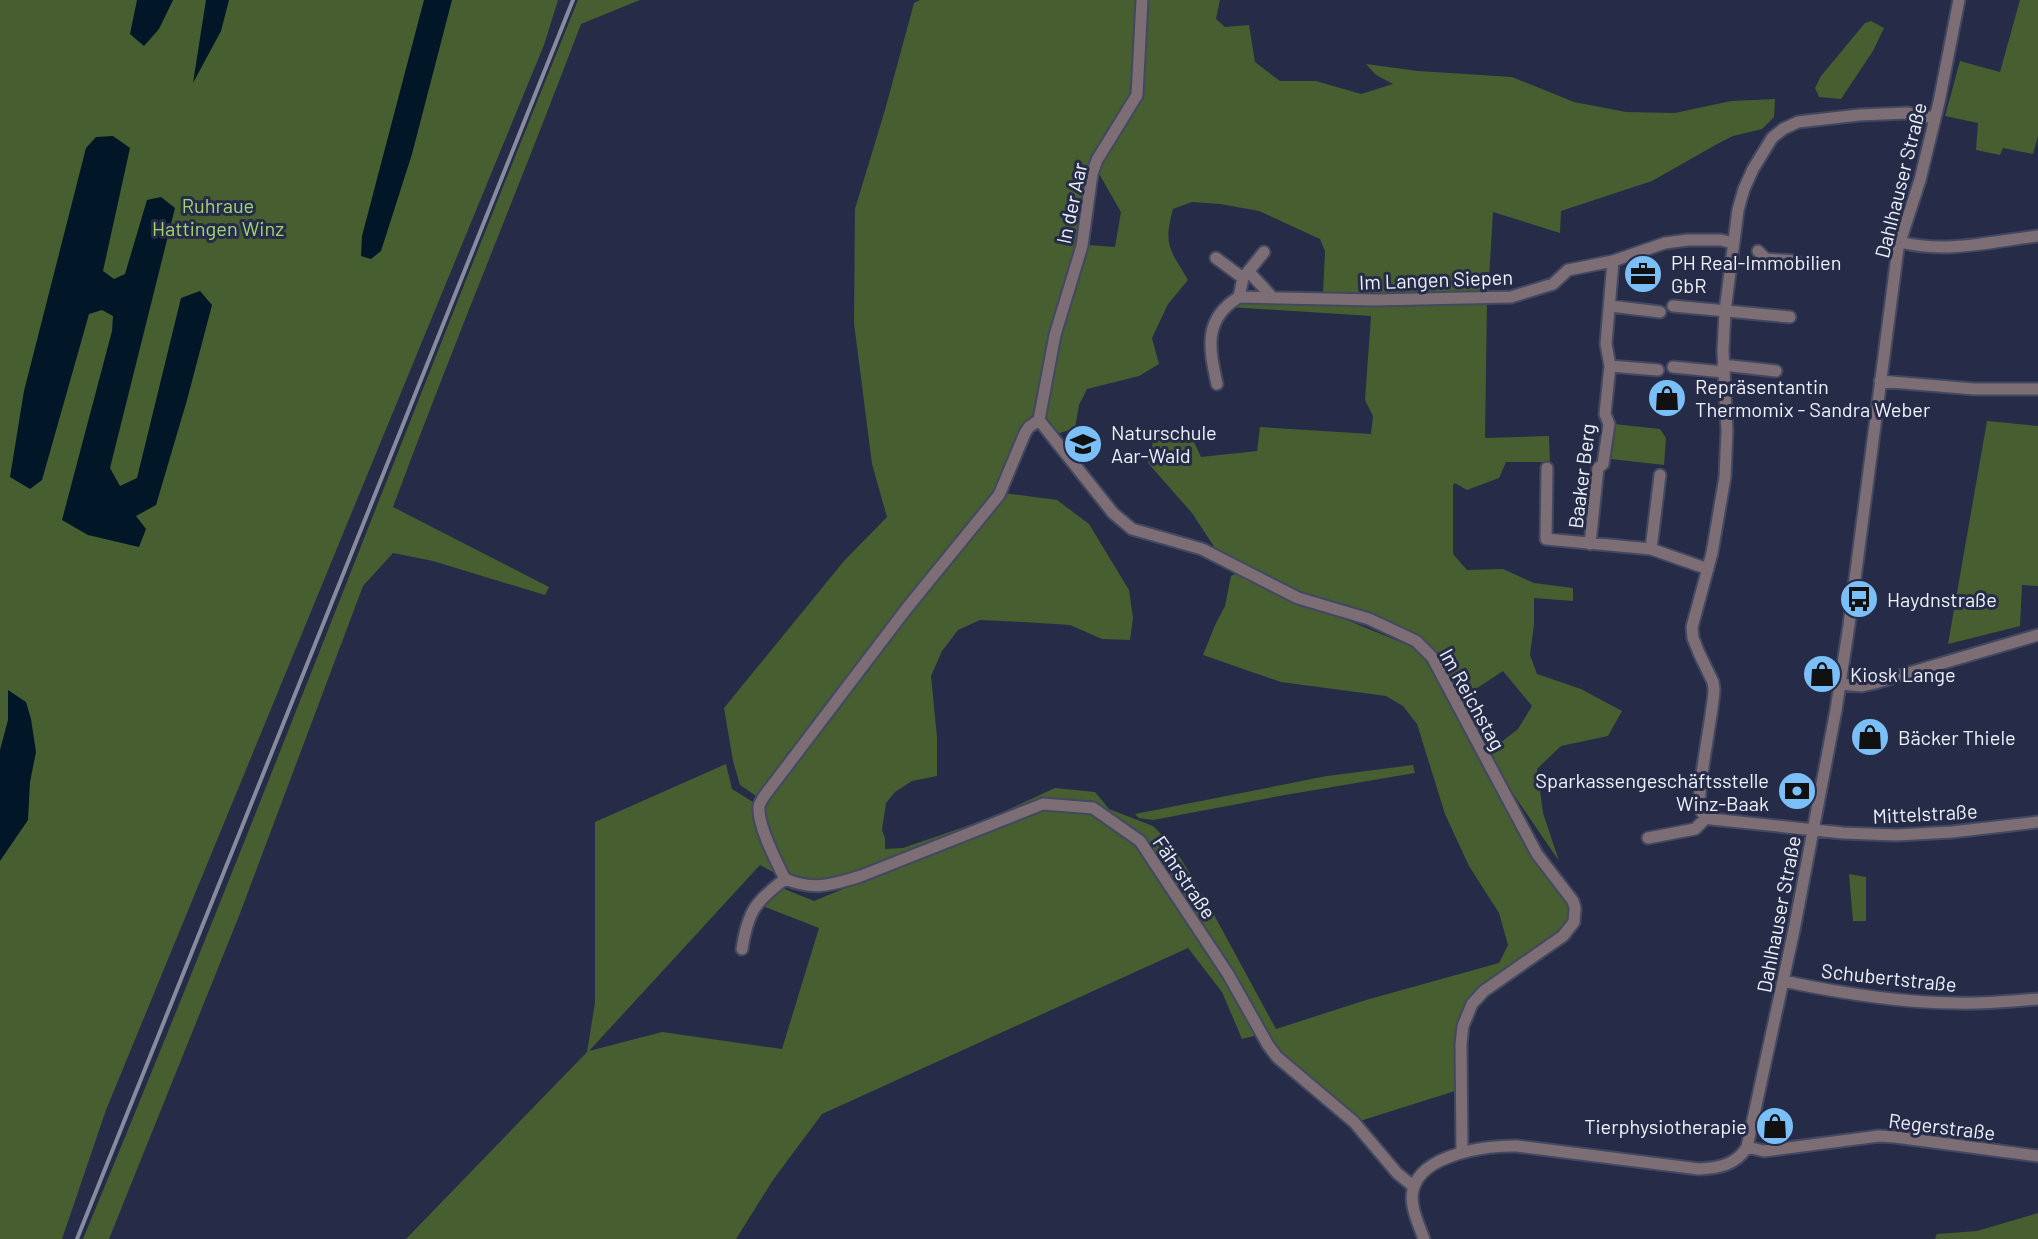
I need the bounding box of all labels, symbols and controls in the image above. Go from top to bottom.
street label: Dahlhauser Straße [1869,100,1931,260]
street label: In der Aar [1051,160,1091,246]
park label: Ruhraue Hattingen Winz [152,193,284,240]
place label: PH Real-Immobilien GbR [1671,250,1842,297]
office icon: PH Real-Immobilien GbR [1622,253,1664,295]
street label: Im Langen Siepen [1359,264,1513,294]
place label: Repräsentantin Thermomix - Sandra Weber [1695,374,1930,421]
shop icon: Repräsentantin Thermomix - Sandra Weber [1646,377,1688,419]
place label: Naturschule Aar-Wald [1111,420,1217,467]
street label: Baaker Berg [1563,422,1599,530]
school or university icon: Naturschule Aar-Wald [1062,423,1104,465]
bus stop icon: Haydnstraße [1838,578,1880,620]
place label: Haydnstraße [1887,587,1997,611]
street label: Im Reichstag [1435,644,1511,754]
shop icon: Kiosk Lange [1801,653,1843,695]
place label: Kiosk Lange [1850,662,1956,686]
shop icon: Bäcker Thiele [1849,716,1891,758]
place label: Bäcker Thiele [1898,725,2016,749]
place label: Sparkassengeschäftsstelle Winz-Baak [1535,768,1769,815]
bank icon: Sparkassengeschäftsstelle Winz-Baak [1776,770,1818,812]
street label: Mittelstraße [1872,798,1978,828]
street label: Fährstraße [1148,831,1222,923]
street label: Dahlhauser Straße [1751,833,1805,995]
street label: Schubertstraße [1820,958,1958,996]
shop icon: Tierphysiotherapie [1754,1105,1796,1147]
street label: Regerstraße [1887,1108,1997,1144]
place label: Tierphysiotherapie [1584,1114,1747,1138]

